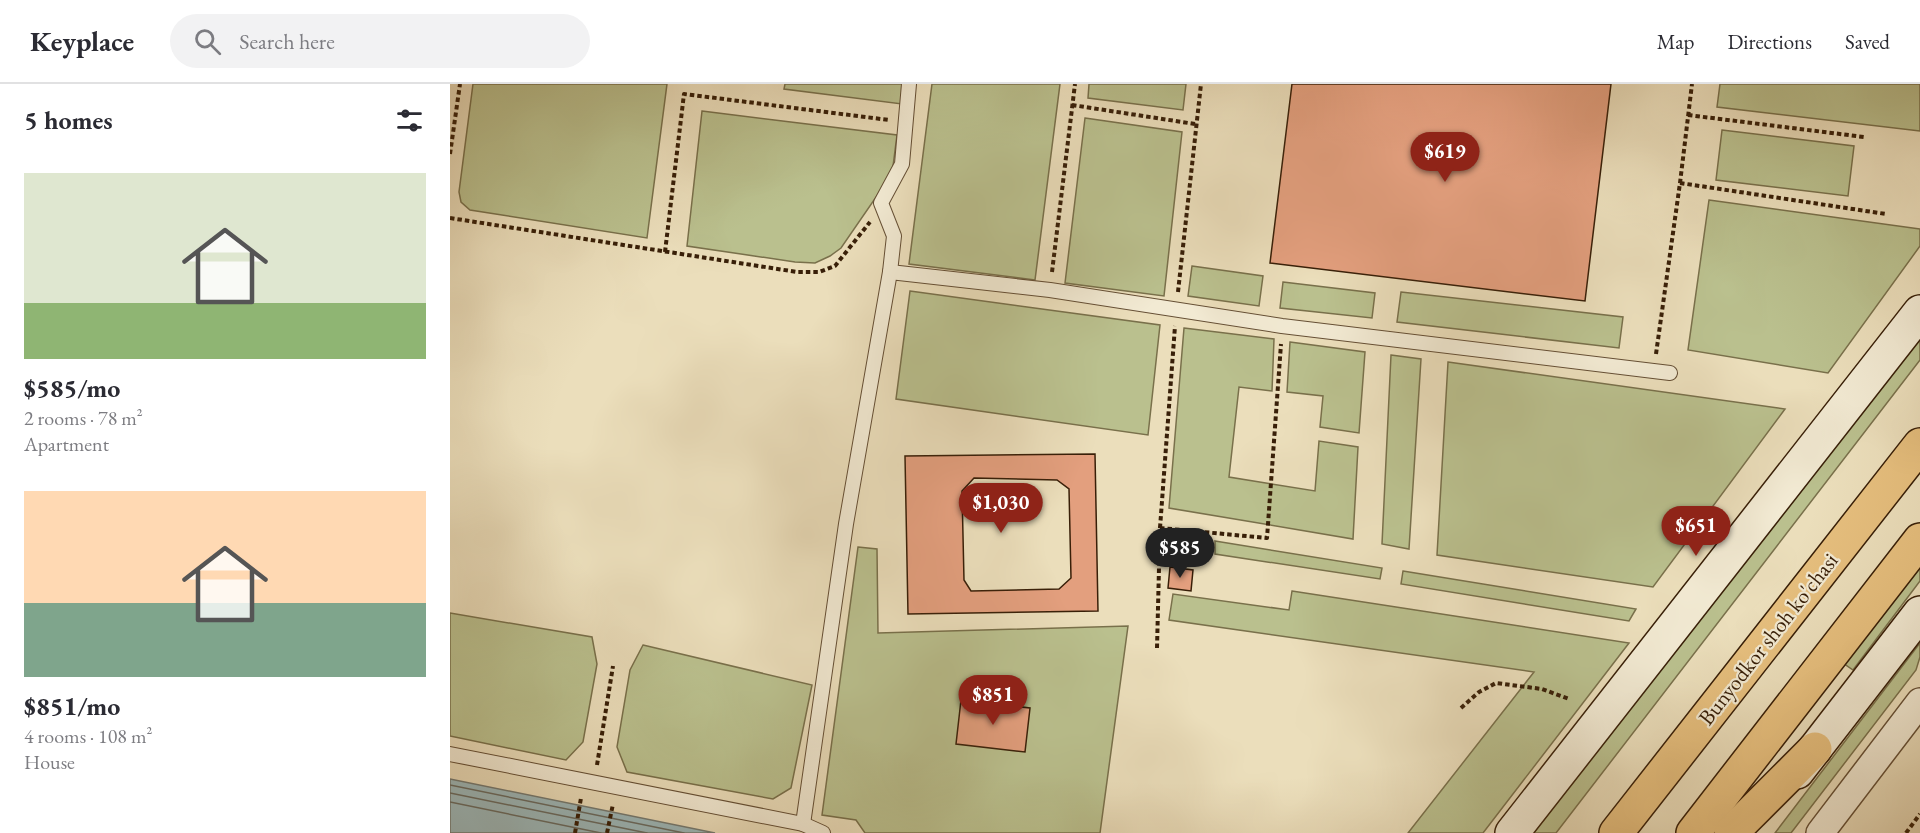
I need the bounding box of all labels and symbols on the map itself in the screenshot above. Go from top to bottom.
pin: $619 [1409,132,1481,183]
pin: $1,030 [952,483,1050,534]
pin: $651 [1660,506,1732,557]
pin: $585 [1144,528,1216,579]
street label: Bunyodkor shoh ko'chasi [1692,547,1844,731]
pin: $851 [957,675,1029,726]

